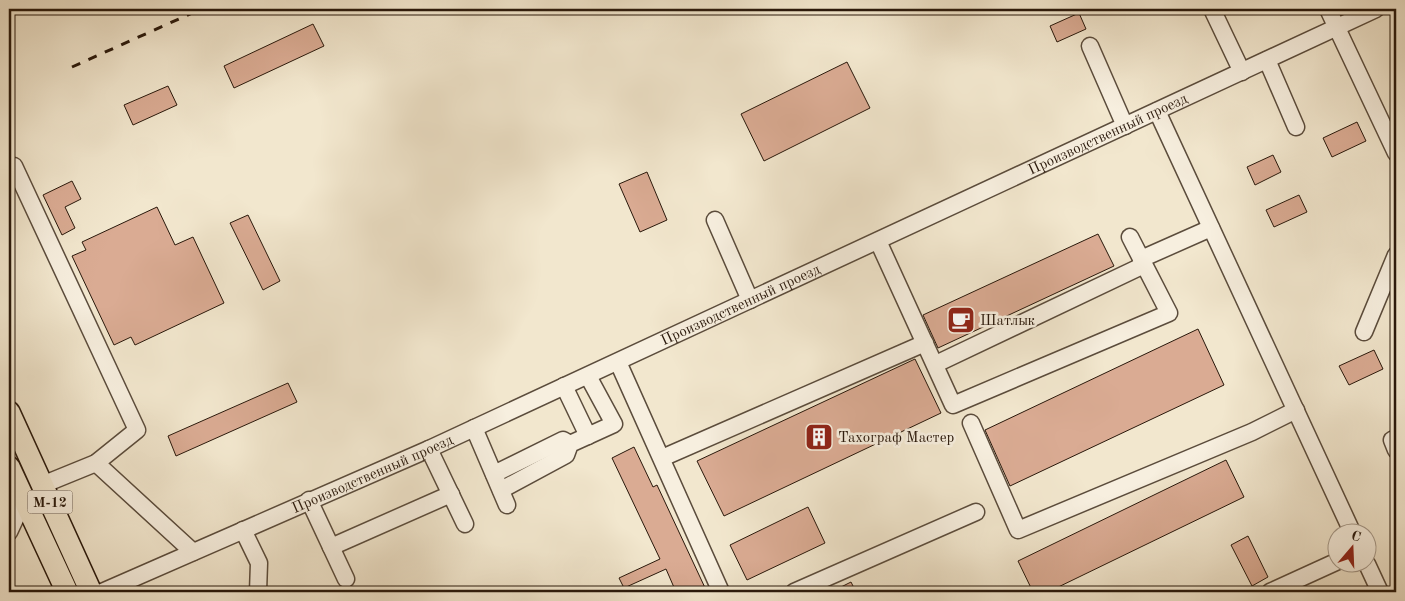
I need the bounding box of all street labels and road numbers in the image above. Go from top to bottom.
street label: Производственный проезд [1026,91,1191,179]
street label: Производственный проезд [659,262,823,349]
street label: Производственный проезд [290,433,456,517]
road number: М-12 [28,491,72,514]

